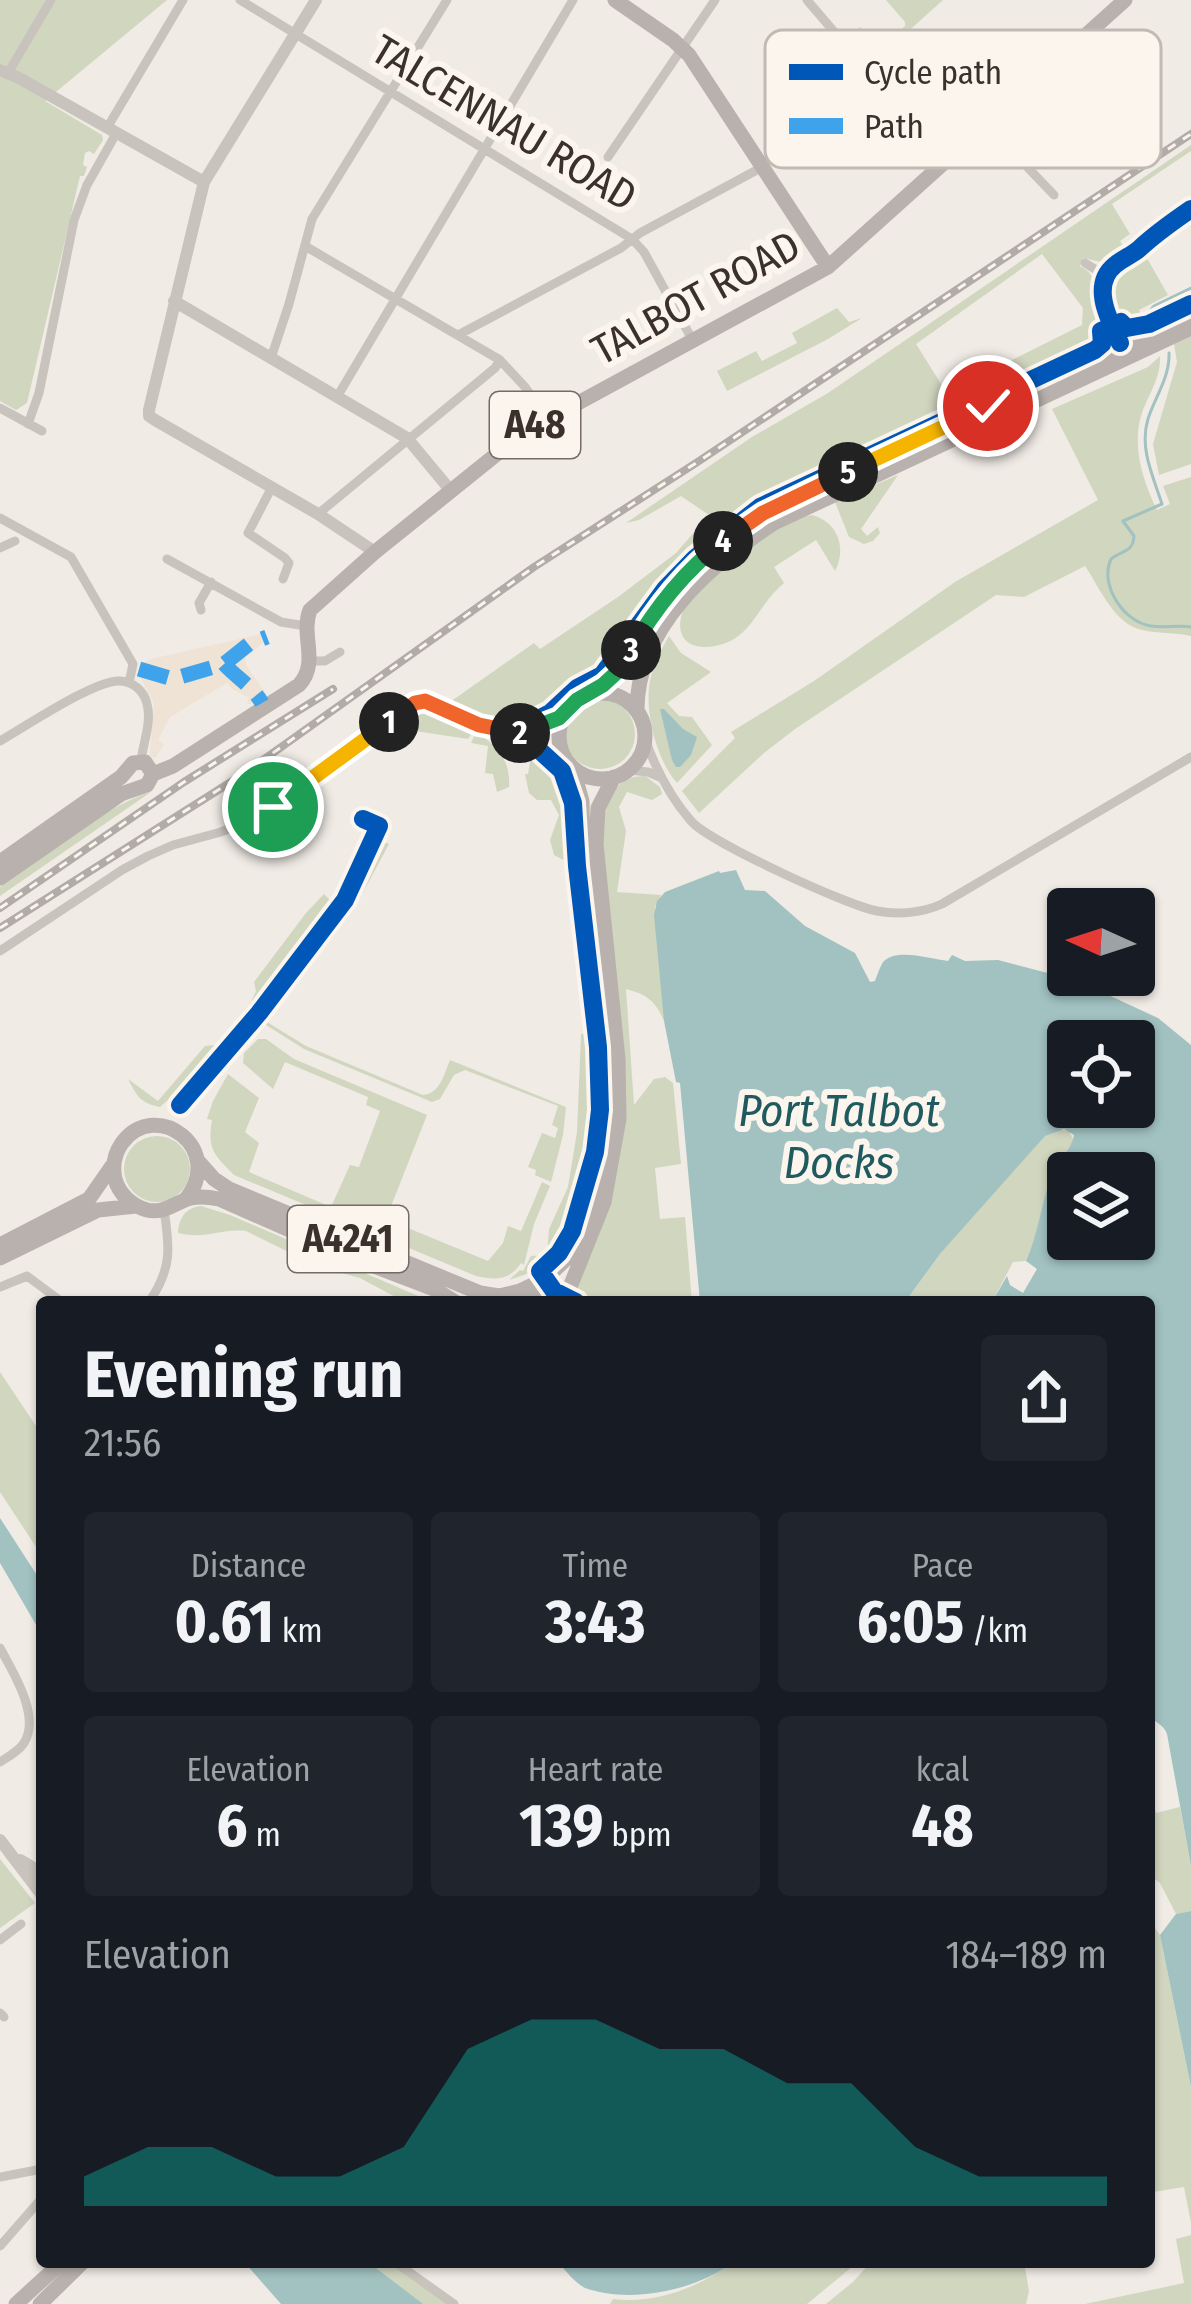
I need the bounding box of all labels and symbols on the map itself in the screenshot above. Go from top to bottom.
street label: TALCENNAU ROAD [363,24,645,222]
legend [765,30,1161,168]
text: Cycle path [864,53,1002,93]
text: Path [864,107,924,147]
street label: TALBOT ROAD [583,220,809,376]
pin [937,355,1039,457]
road number: A48 [490,392,580,458]
pin: 5 [818,442,878,502]
pin: 4 [693,511,753,571]
pin: 3 [601,620,661,680]
pin: 1 [359,692,419,752]
pin: 2 [490,703,550,763]
pin [222,756,324,858]
north arrow [1047,888,1155,996]
water label: Port Talbot Docks [738,1084,940,1190]
road number: A4241 [288,1206,408,1272]

